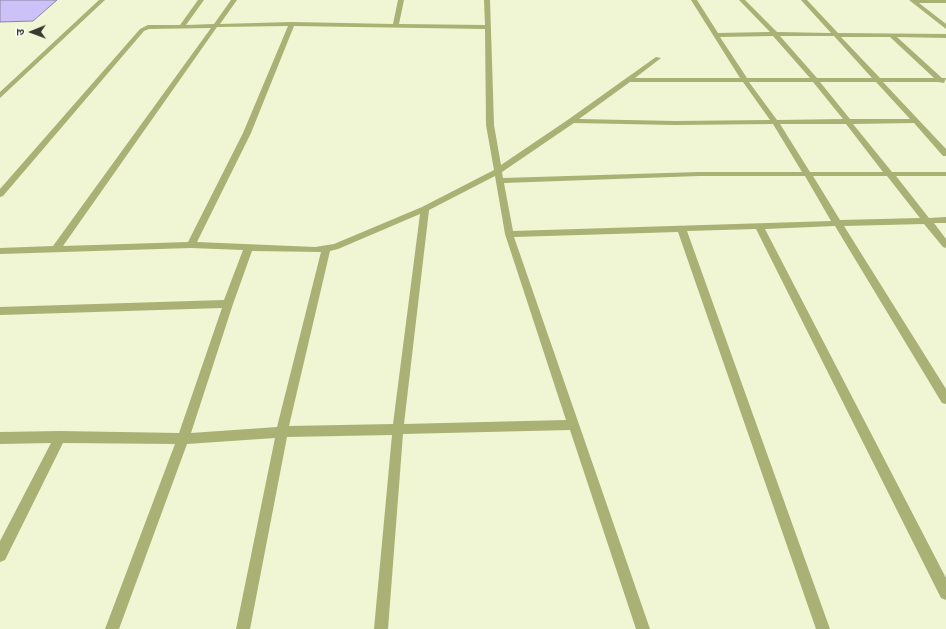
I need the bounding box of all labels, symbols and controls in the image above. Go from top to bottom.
north arrow [12,12,52,52]
text: उ [12,29,28,36]

